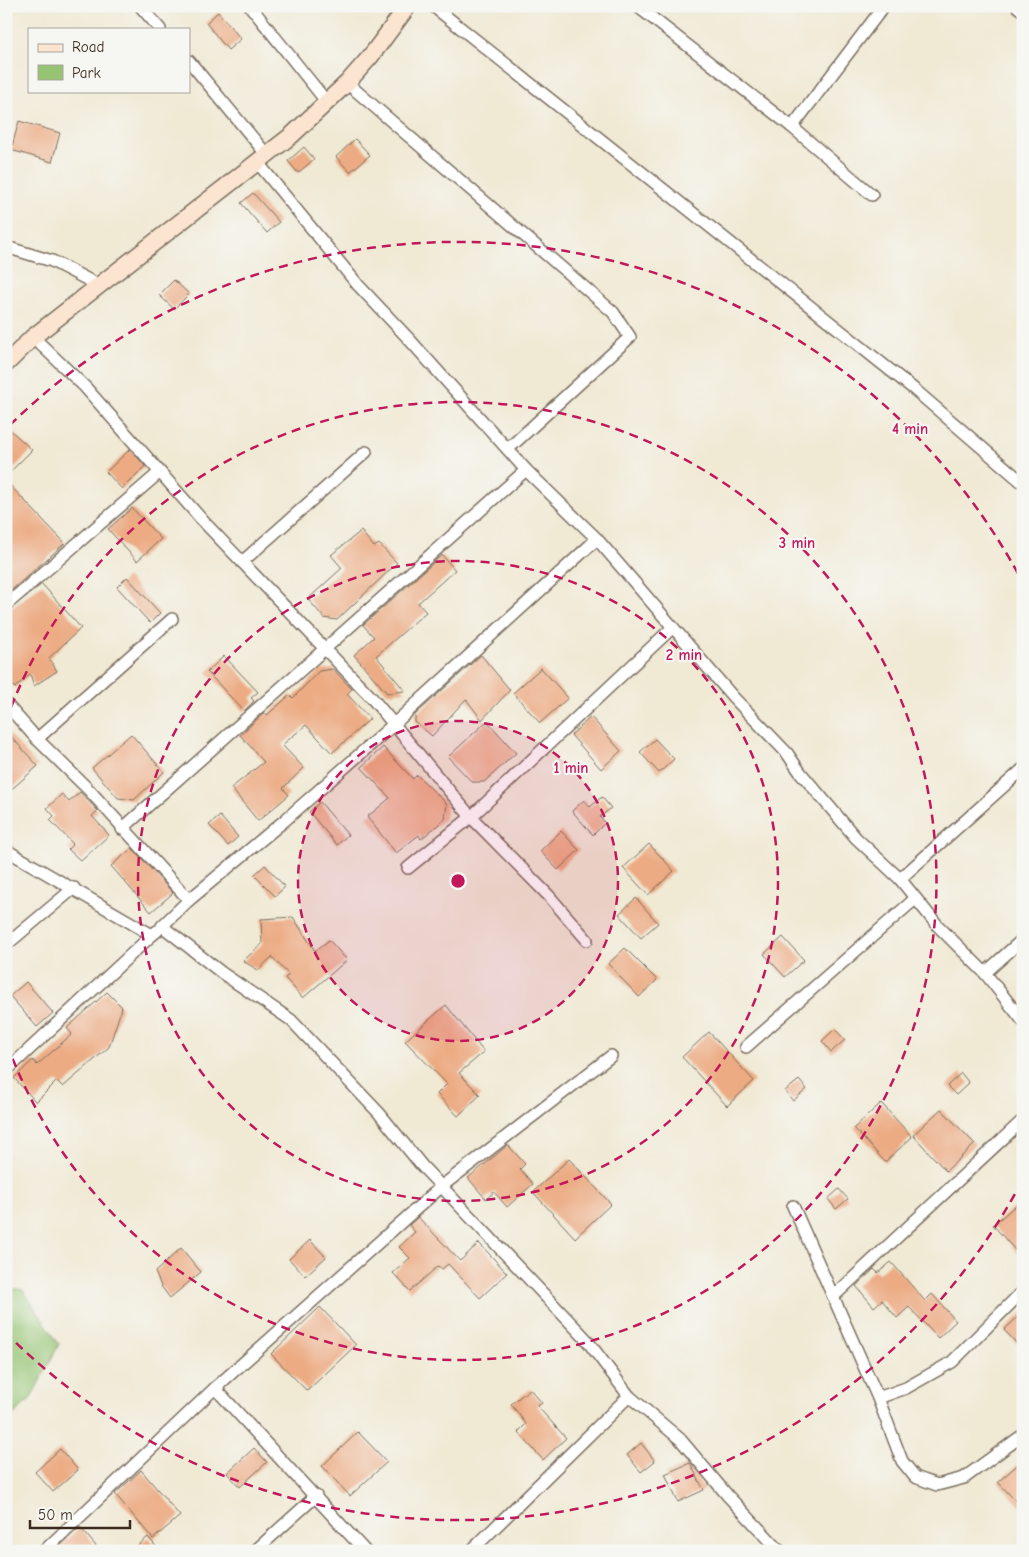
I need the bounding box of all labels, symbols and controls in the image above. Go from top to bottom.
legend [28,28,190,92]
text: Road [72,38,104,56]
text: Park [72,64,101,82]
text: 4 min [892,420,928,438]
text: 3 min [779,534,815,552]
text: 2 min [666,646,702,664]
text: 1 min [554,759,588,777]
centre of rings [449,872,467,890]
scale bar [30,1497,130,1529]
text: 50 m [38,1506,73,1524]

